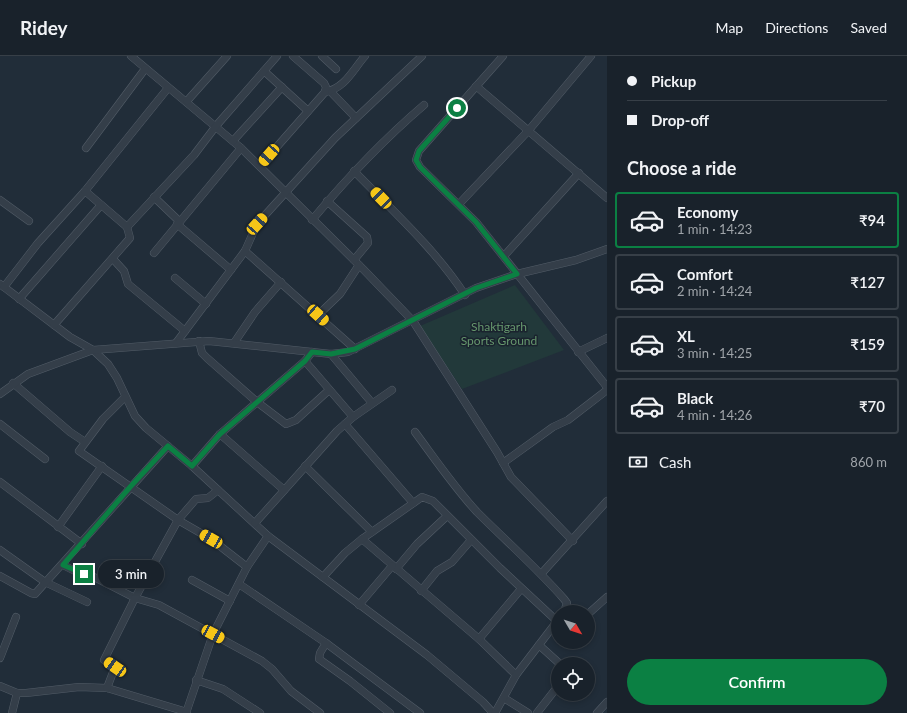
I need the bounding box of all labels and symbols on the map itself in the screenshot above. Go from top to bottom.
route start [448,99,466,117]
car [257,142,281,168]
car [368,185,394,211]
car [245,211,269,237]
car [305,303,331,327]
park label: Shaktigarh Sports Ground [461,319,537,348]
car [198,528,224,550]
callout: 3 min [98,560,164,588]
route end [75,565,93,583]
north arrow [551,605,595,649]
car [200,623,226,645]
car [102,655,128,679]

